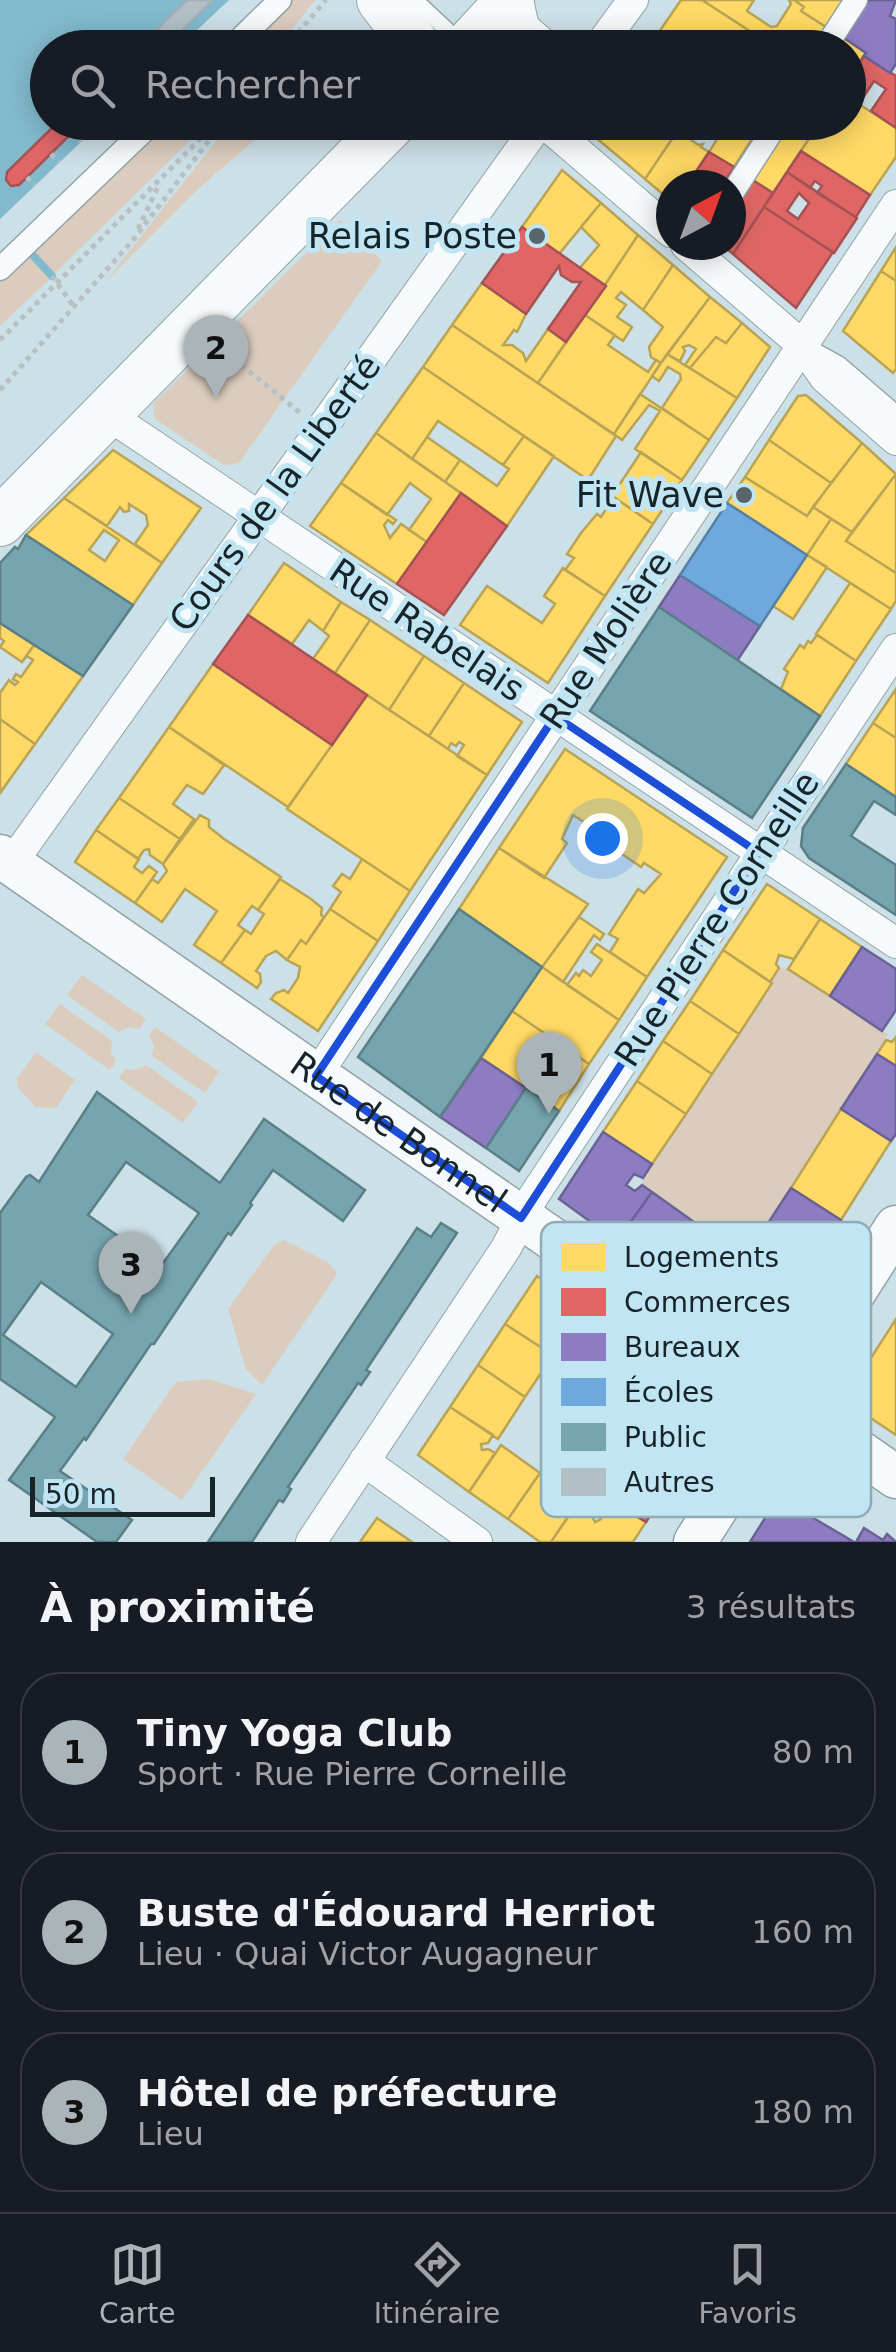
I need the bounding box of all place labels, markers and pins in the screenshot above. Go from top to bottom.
place label: Relais Poste [308,216,517,256]
marker: Relais Poste [526,225,548,247]
pin: 2 [184,314,248,397]
place label: Fit Wave [576,475,724,515]
marker: Fit Wave [733,484,755,506]
pin: 1 [516,1032,582,1114]
pin: 3 [98,1232,164,1314]

